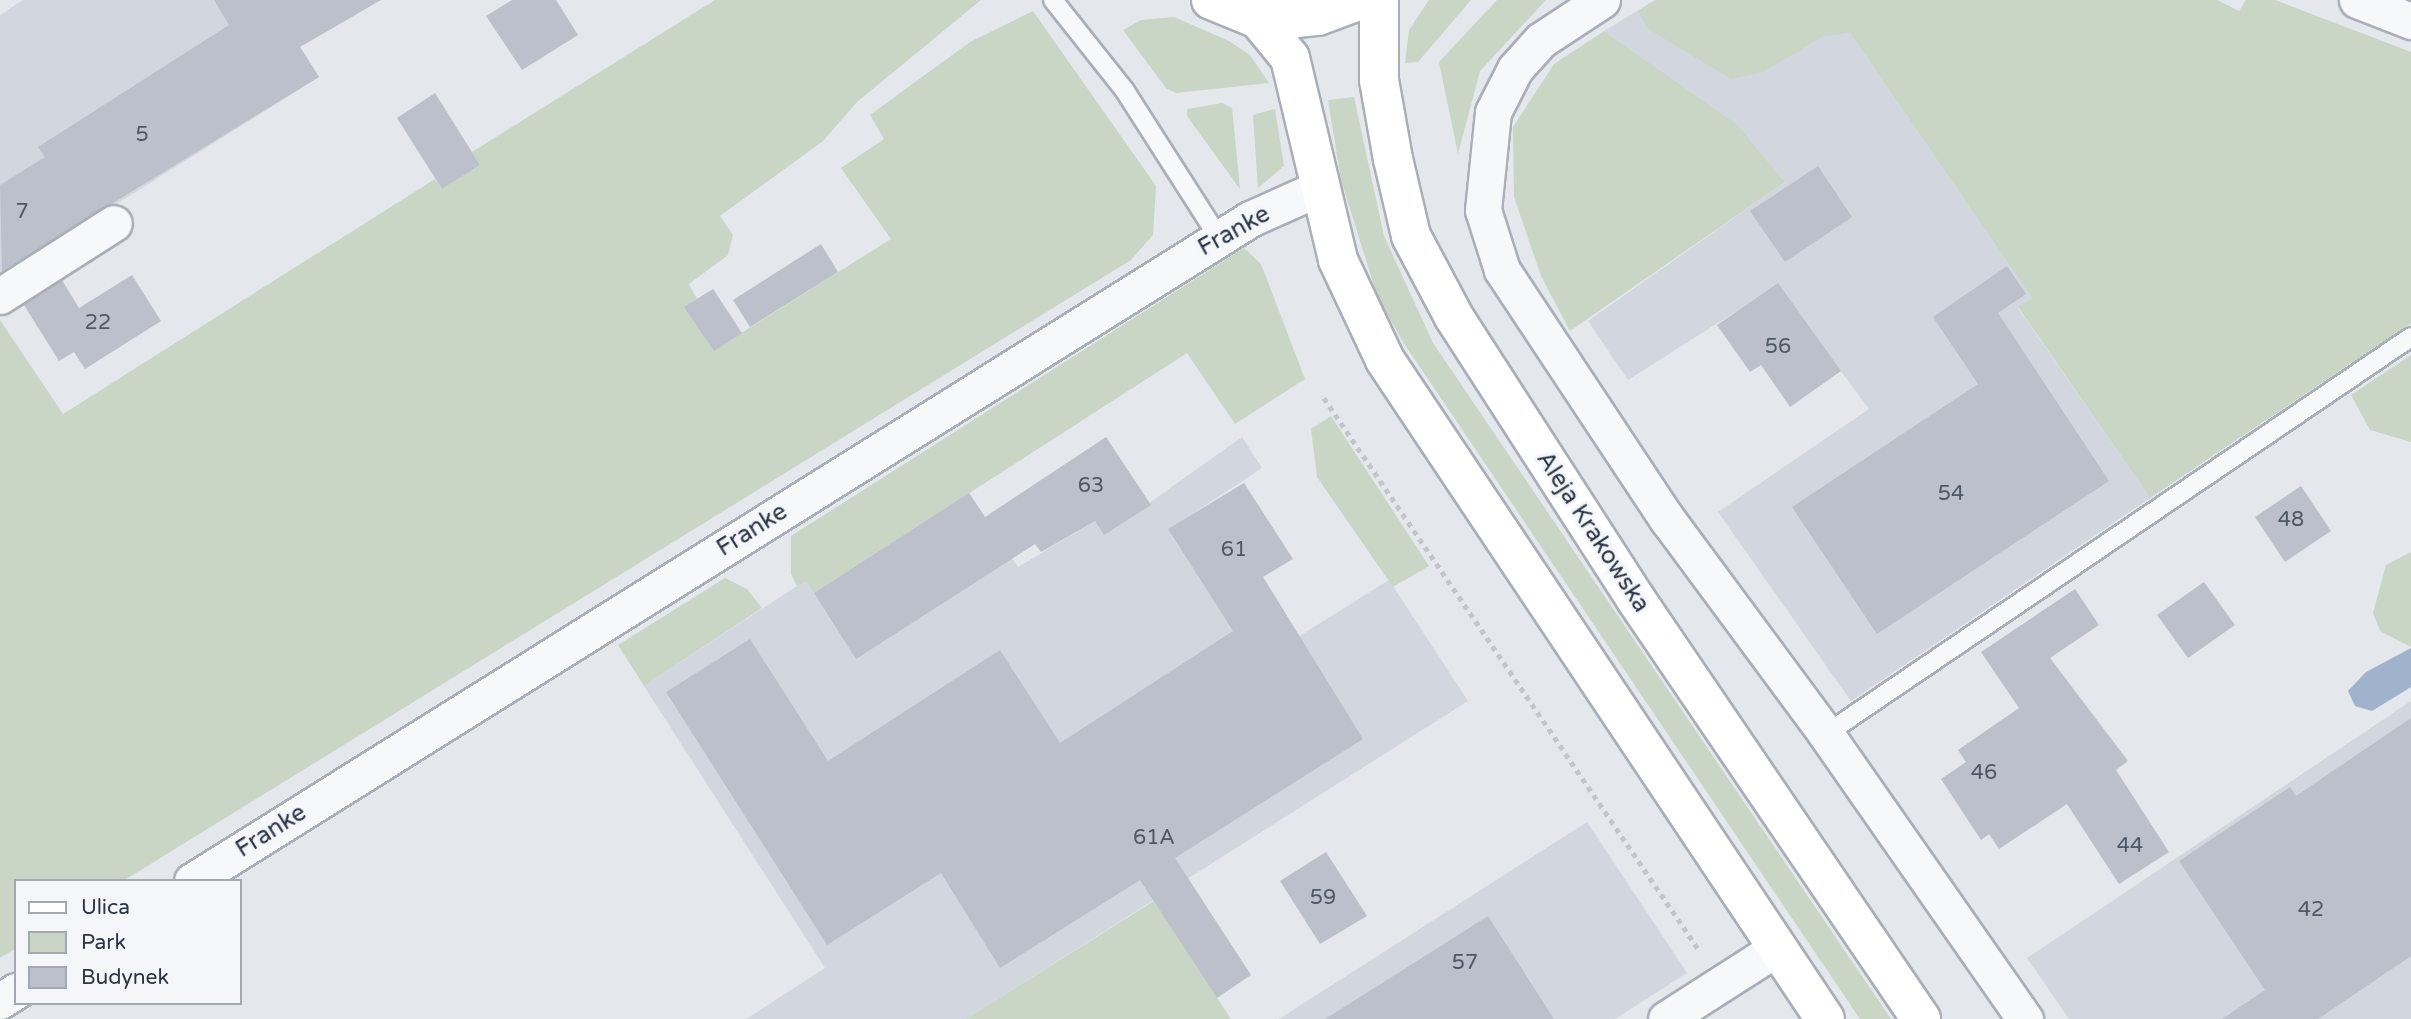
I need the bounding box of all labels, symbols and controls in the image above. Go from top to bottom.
house number: 5 [135,122,149,148]
house number: 7 [15,199,29,225]
street label: Franke [1193,200,1275,262]
house number: 22 [85,310,111,336]
house number: 56 [1765,334,1791,360]
street label: Aleja Krakowska [1530,446,1656,618]
house number: 63 [1078,473,1104,499]
house number: 54 [1938,481,1964,507]
street label: Franke [711,497,793,563]
house number: 48 [2278,507,2304,533]
house number: 61 [1221,537,1247,563]
house number: 46 [1971,760,1997,786]
street label: Franke [230,798,312,864]
house number: 61A [1133,825,1175,851]
house number: 44 [2117,833,2143,859]
legend [14,879,242,1005]
house number: 59 [1310,885,1336,911]
text: Ulica [81,895,130,920]
house number: 42 [2298,897,2324,923]
text: Park [81,930,126,955]
house number: 57 [1452,950,1478,976]
text: Budynek [81,965,169,990]

